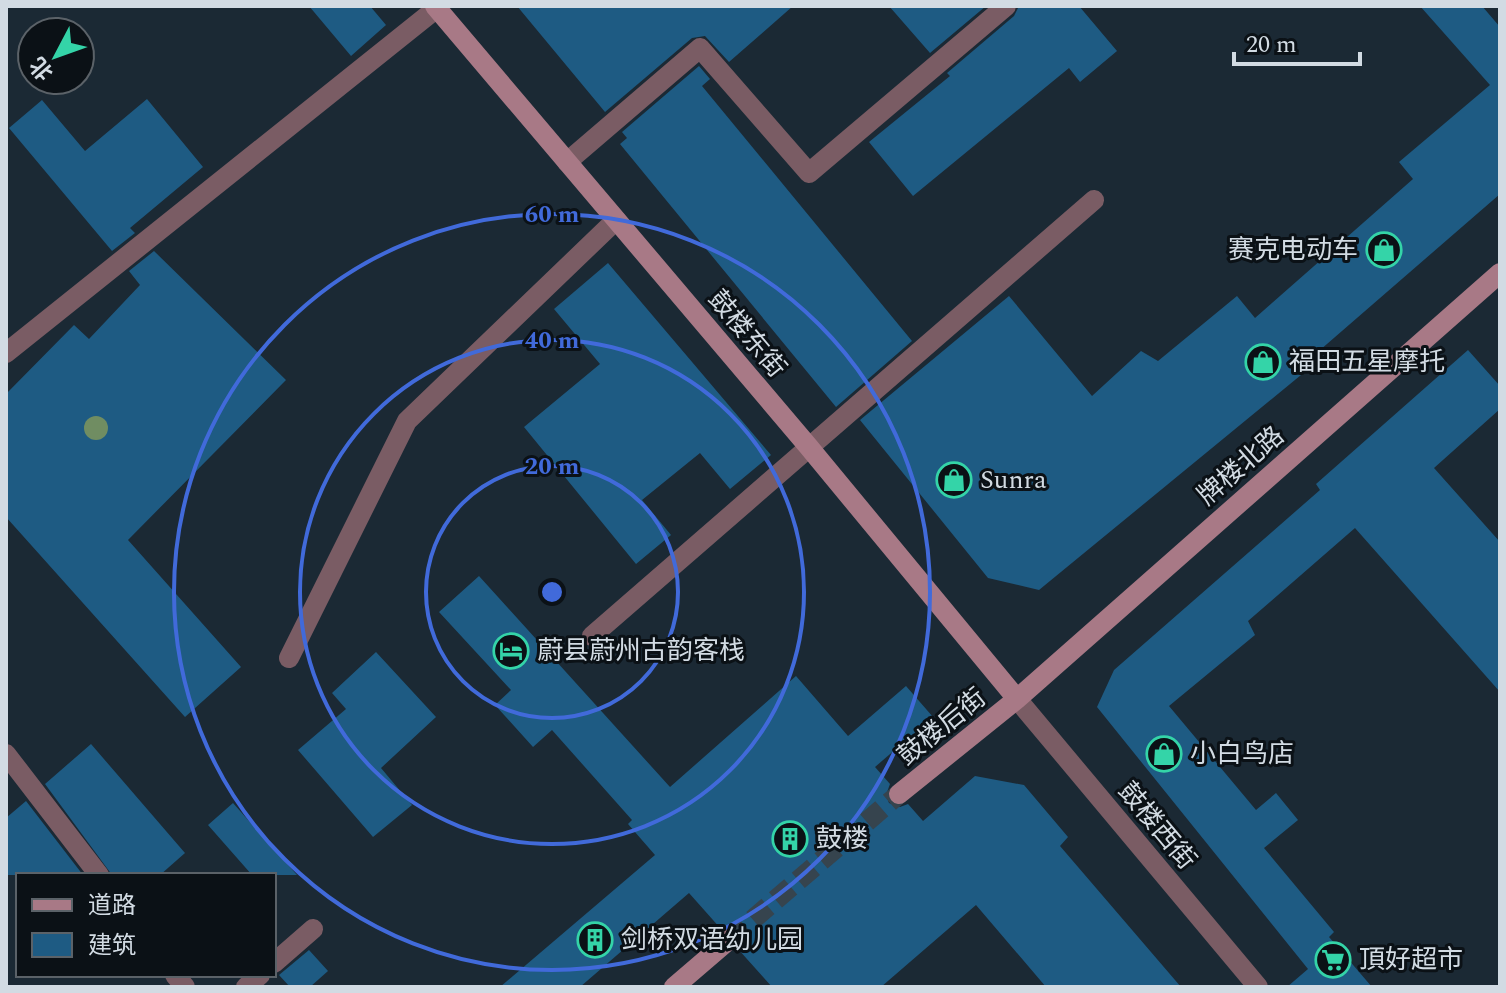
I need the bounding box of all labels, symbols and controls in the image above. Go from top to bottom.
north arrow [16,16,96,96]
scale bar [1234,16,1360,66]
text: 20 m [1246,27,1297,63]
text: 北 [22,49,62,87]
text: 60 m [525,197,580,233]
place label: 赛克电动车 [1228,230,1358,270]
shop icon: 赛克电动车 [1365,231,1403,269]
street label: 鼓楼东街 [698,281,796,387]
text: 40 m [525,323,580,359]
place label: 福田五星摩托 [1289,342,1445,382]
shop icon: 福田五星摩托 [1244,343,1282,381]
street label: 牌楼北路 [1189,417,1293,515]
text: 20 m [525,449,580,485]
place label: Sunra [980,460,1047,500]
shop icon: Sunra [935,461,973,499]
centre of rings [538,578,566,606]
place label: 蔚县蔚州古韵客栈 [537,631,745,671]
hotel icon: 蔚县蔚州古韵客栈 [492,632,530,670]
street label: 鼓楼后街 [889,679,995,775]
place label: 小白鸟店 [1190,734,1294,774]
shop icon: 小白鸟店 [1145,735,1183,773]
street label: 鼓楼西街 [1108,773,1206,879]
place label: 鼓楼 [816,819,868,859]
building icon: 鼓楼 [771,820,809,858]
legend [16,873,276,977]
text: 道路 [88,888,136,924]
place label: 剑桥双语幼儿园 [621,920,803,960]
building icon: 剑桥双语幼儿园 [576,921,614,959]
text: 建筑 [88,928,136,964]
place label: 頂好超市 [1359,940,1463,980]
supermarket icon: 頂好超市 [1314,941,1352,979]

